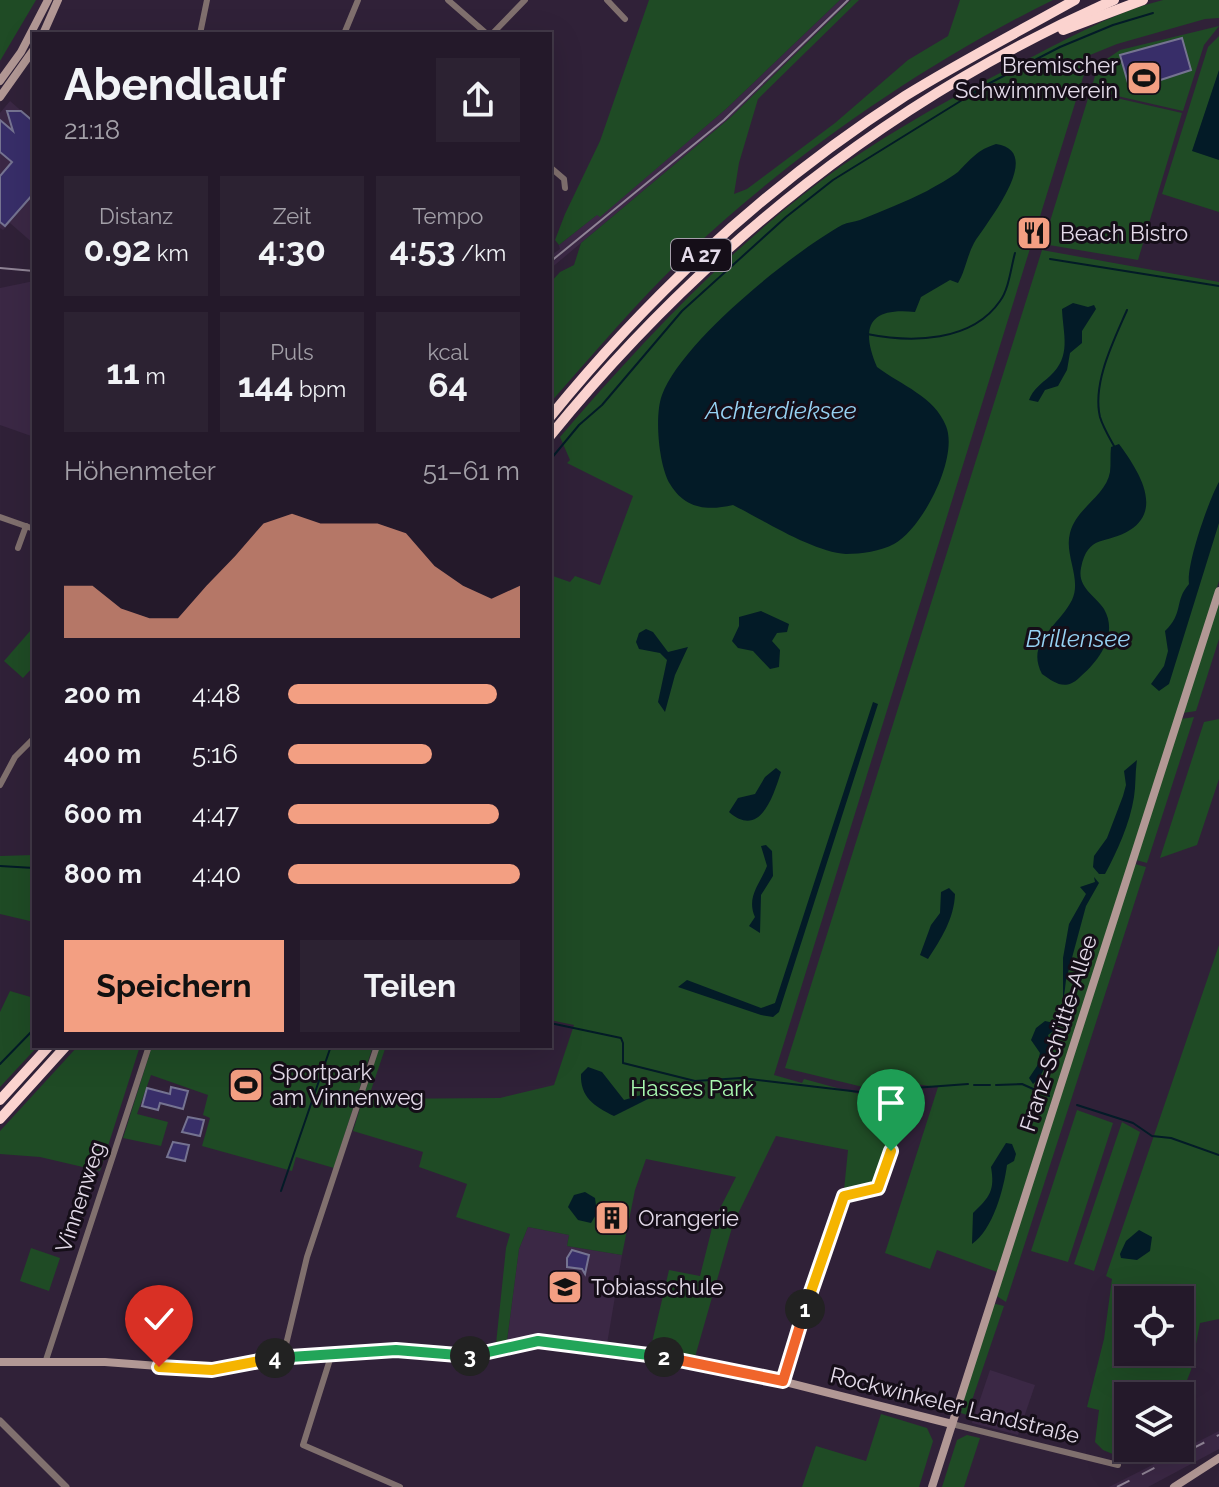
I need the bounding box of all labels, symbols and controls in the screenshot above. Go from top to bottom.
place label: Bremischer Schwimmverein [955,52,1118,103]
button: share [436,58,520,142]
text: Abendlauf [64,59,285,110]
sports icon: Bremischer Schwimmverein [1125,59,1163,97]
text: 21:18 [64,115,120,145]
text: Distanz [99,203,173,229]
text: Zeit [273,203,311,229]
text: Tempo [413,203,483,229]
restaurant icon: Beach Bistro [1015,214,1053,252]
place label: Beach Bistro [1060,220,1188,246]
text: 0.92 [83,229,151,269]
text: 4:30 [258,229,326,269]
text: 4:53 [390,229,455,269]
road number: A 27 [671,239,731,271]
text: km [151,240,189,266]
text: /km [455,240,506,266]
text: Puls [270,339,314,365]
text: kcal [427,339,469,365]
text: 11 [106,352,140,392]
text: m [140,363,166,389]
text: 144 [238,365,293,405]
text: 64 [428,365,468,405]
text: bpm [293,376,346,402]
water label: Achterdieksee [703,396,857,425]
text: Höhenmeter [64,456,216,486]
text: 51–61 m [423,456,520,486]
water label: Brillensee [1026,624,1130,653]
text: 200 m [64,679,141,709]
text: 4:48 [192,679,241,709]
text: 400 m [64,739,141,769]
text: 5:16 [192,739,238,769]
text: 600 m [64,799,142,829]
text: 4:47 [192,799,239,829]
text: 800 m [64,859,142,889]
text: 4:40 [192,859,241,889]
street label: Franz-Schütte-Allee [1014,931,1102,1134]
button: Speichern [64,940,284,1032]
button: Teilen [300,940,520,1032]
place label: Sportpark am Vinnenweg [272,1059,424,1110]
sports icon: Sportpark am Vinnenweg [227,1066,265,1104]
pin [857,1069,925,1151]
park label: Hasses Park [630,1075,754,1101]
icon: arrive [869,1081,913,1125]
street label: Vinnenweg [50,1138,110,1256]
building icon: Orangerie [593,1199,631,1237]
place label: Orangerie [638,1205,739,1231]
school or university icon: Tobiasschule [546,1268,584,1306]
place label: Tobiasschule [591,1274,724,1300]
pin [125,1285,193,1367]
map controls [1114,1286,1194,1462]
button: locate [1114,1286,1194,1366]
pin: 1 [785,1289,825,1329]
text: 1 [800,1296,810,1322]
icon: check [137,1297,181,1341]
pin: 3 [450,1336,490,1376]
pin: 2 [644,1337,684,1377]
pin: 4 [255,1338,295,1378]
text: 3 [464,1343,476,1369]
text: 2 [658,1344,670,1370]
text: 4 [269,1345,281,1371]
street label: Rockwinkeler Landstraße [828,1361,1082,1449]
button: layers [1114,1382,1194,1462]

